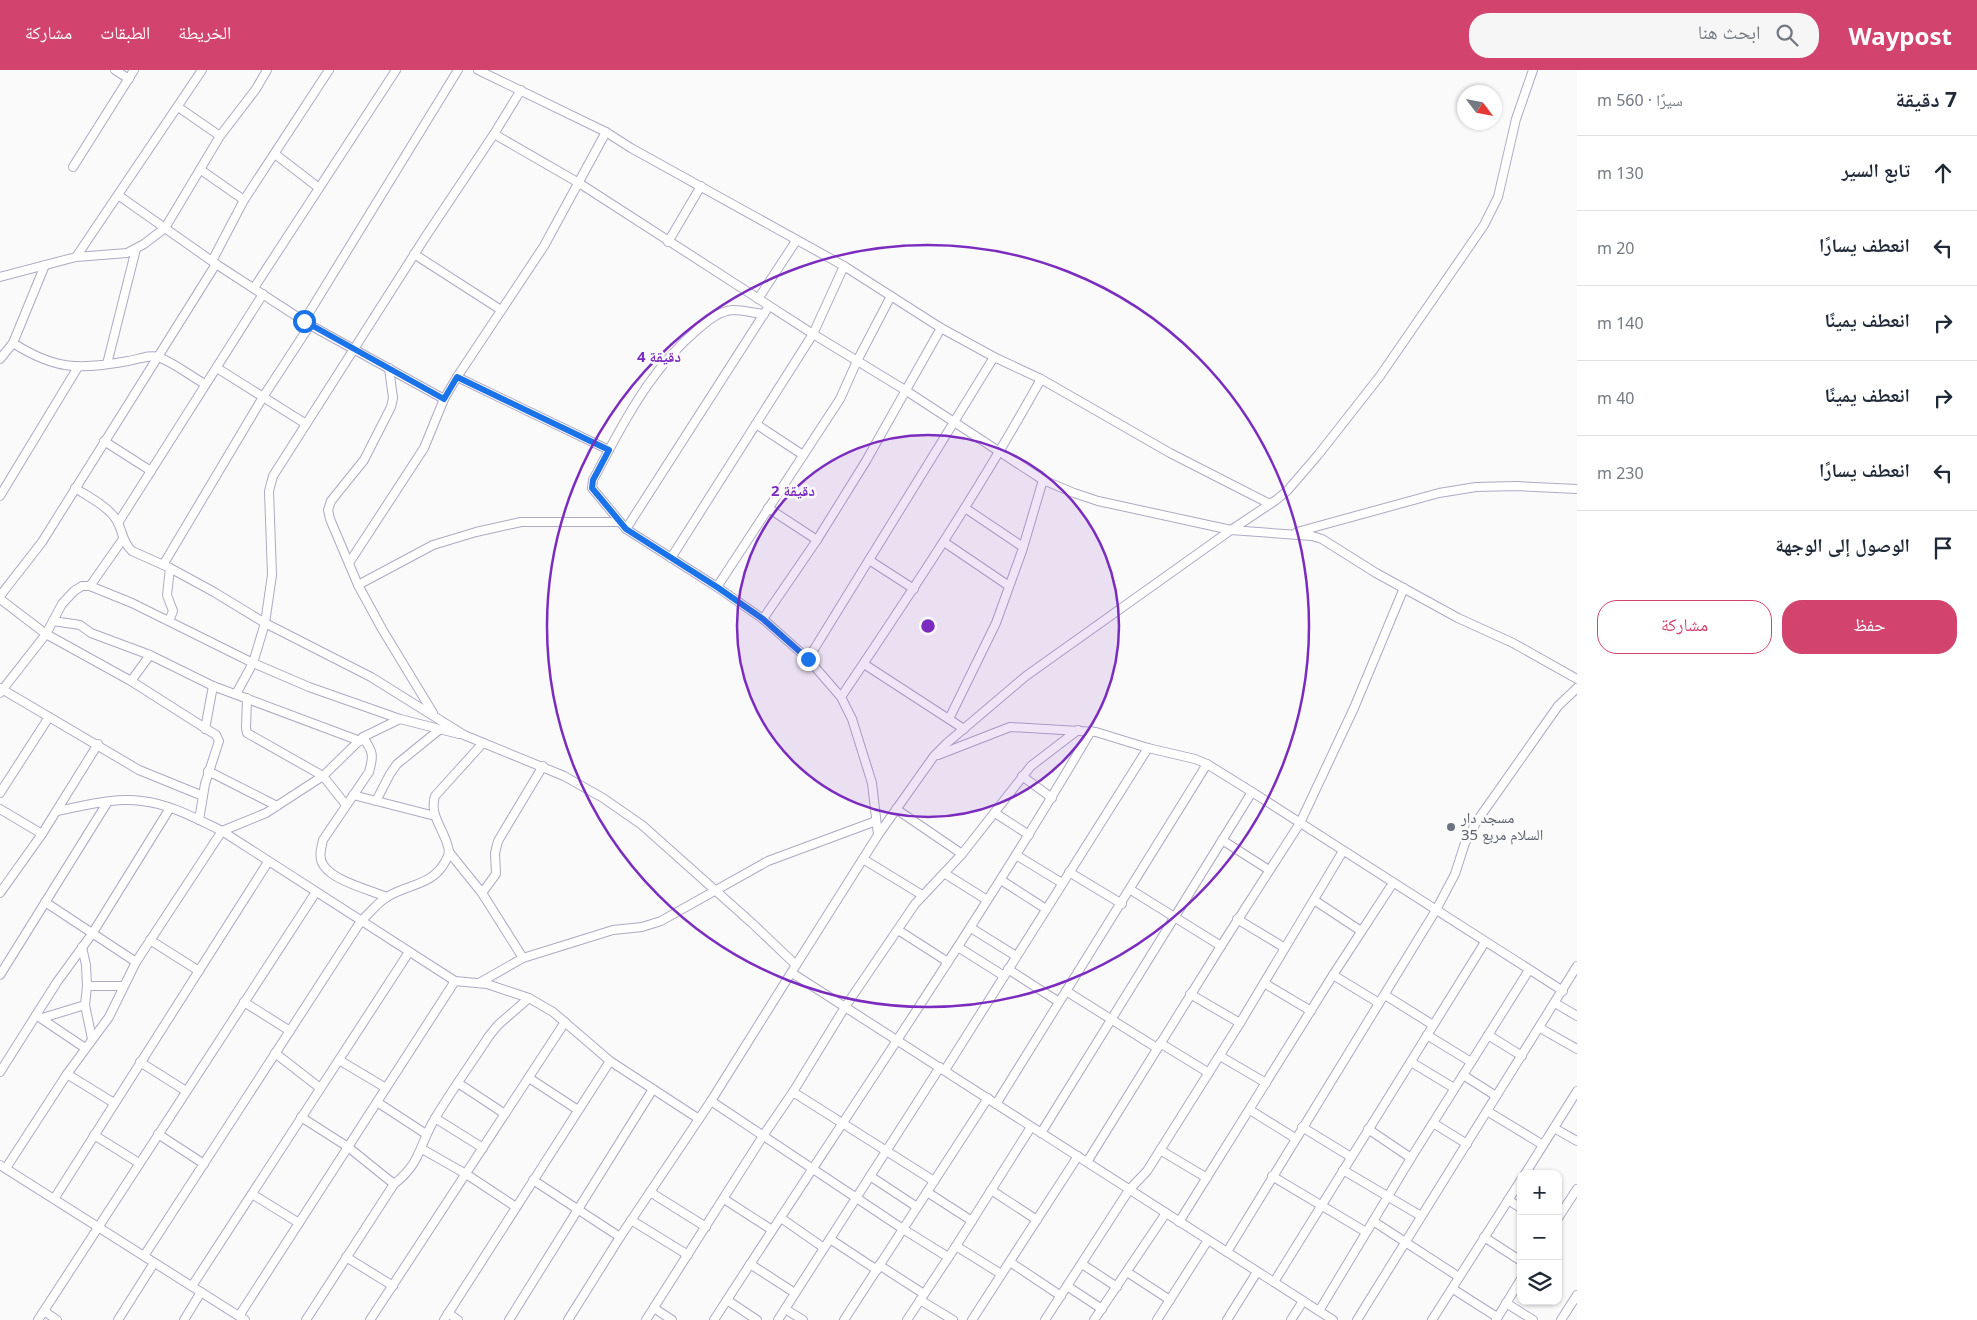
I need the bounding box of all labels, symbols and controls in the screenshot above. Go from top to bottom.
search box [1469,13,1819,58]
text: ابحث هنا [1698,19,1761,45]
text: Waypost [1849,19,1952,52]
text: مشاركة [25,20,72,44]
text: الطبقات [100,20,150,44]
text: الخريطة [178,20,231,44]
icon: search [1773,21,1801,49]
north arrow [1457,85,1502,130]
text: 7 دقيقة [1895,85,1957,113]
text: سيرًا · 560 m [1597,89,1683,111]
text: تابع السير [1842,157,1910,183]
icon: ahead [1929,159,1957,187]
text: 130 m [1597,162,1644,184]
text: انعطف يسارًا [1819,232,1910,258]
icon: left [1929,234,1957,262]
text: 20 m [1597,237,1634,259]
text: انعطف يمينًا [1824,307,1910,333]
icon: right [1929,309,1957,337]
route start [293,310,316,333]
text: 140 m [1597,312,1644,334]
text: 4 دقيقة [637,346,681,366]
text: انعطف يمينًا [1824,382,1910,408]
icon: right [1929,384,1957,412]
text: 40 m [1597,387,1634,409]
text: انعطف يسارًا [1819,457,1910,483]
icon: left [1929,459,1957,487]
text: 230 m [1597,462,1644,484]
text: 2 دقيقة [771,480,815,500]
text: الوصول إلى الوجهة [1775,532,1910,558]
icon: arrive [1929,534,1957,562]
button: مشاركة [1597,600,1772,654]
button: حفظ [1782,600,1957,654]
centre of rings [919,617,937,635]
route end [797,648,820,671]
place label: مسجد دار السلام مربع 35 [1460,807,1543,845]
marker: مسجد دار السلام مربع 35 [1445,821,1457,833]
map controls [1517,1170,1562,1305]
button: + [1517,1170,1562,1215]
button: − [1517,1215,1562,1260]
button: layers [1517,1260,1562,1305]

